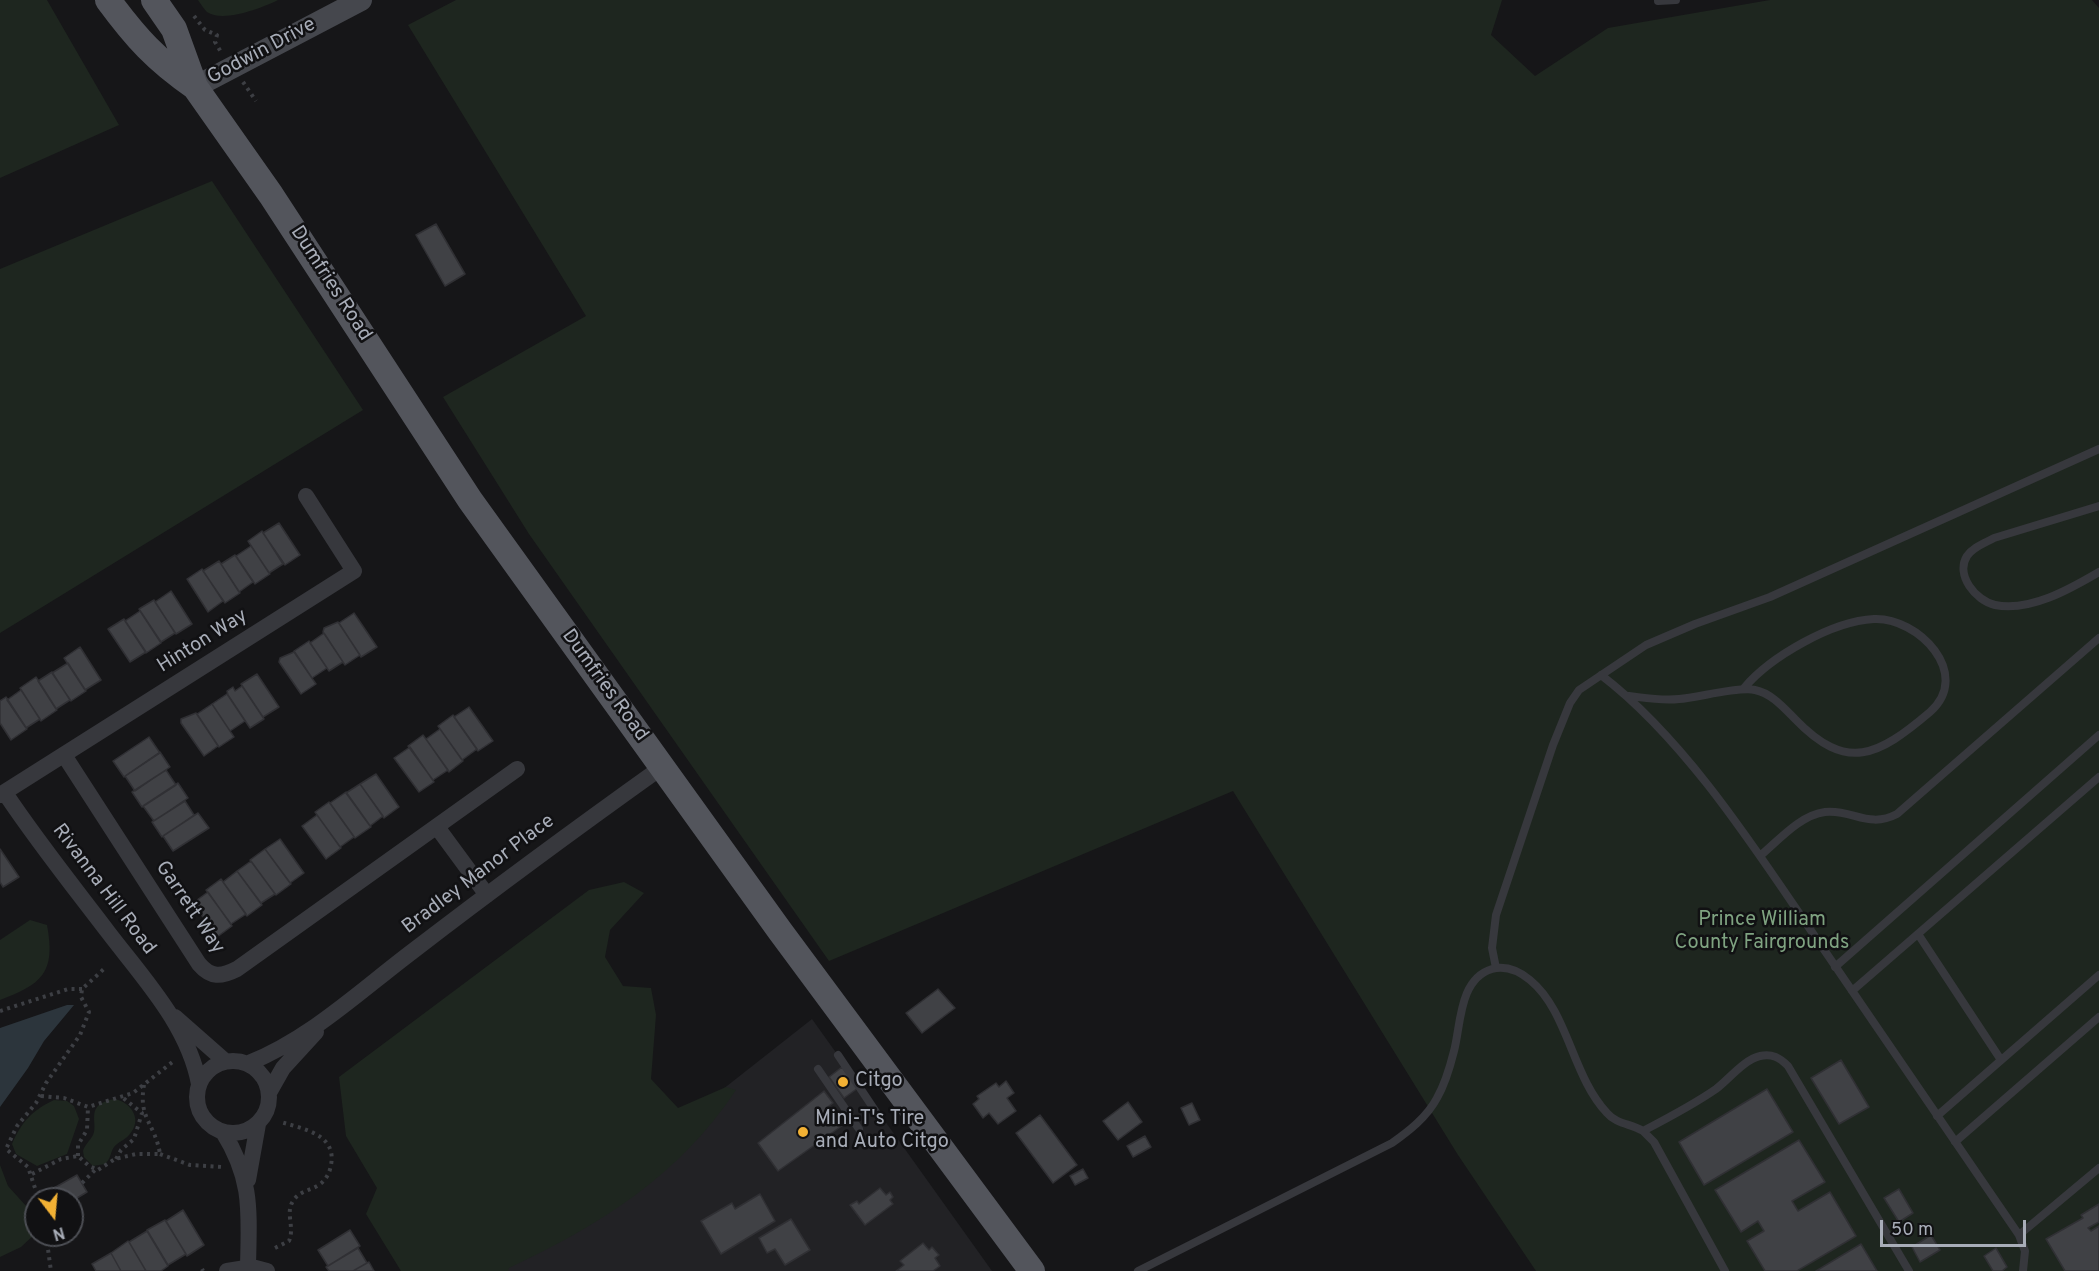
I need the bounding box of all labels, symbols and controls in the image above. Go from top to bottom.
street label: Godwin Drive [204,13,320,91]
street label: Dumfries Road [284,222,376,346]
street label: Hinton Way [153,605,253,679]
street label: Dumfries Road [555,625,653,747]
street label: Bradley Manor Place [398,810,560,940]
street label: Rivanna Hill Road [46,820,160,960]
street label: Garrett Way [149,857,229,959]
park label: Prince William County Fairgrounds [1675,909,1849,956]
place label: Citgo [855,1070,903,1094]
marker: Citgo [836,1075,850,1089]
place label: Mini-T's Tire and Auto Citgo [815,1108,949,1155]
marker: Mini-T's Tire and Auto Citgo [796,1125,810,1139]
north arrow [24,1187,84,1247]
scale bar [1883,1208,2028,1246]
text: 50 m [1891,1219,1933,1242]
text: N [50,1221,67,1244]

